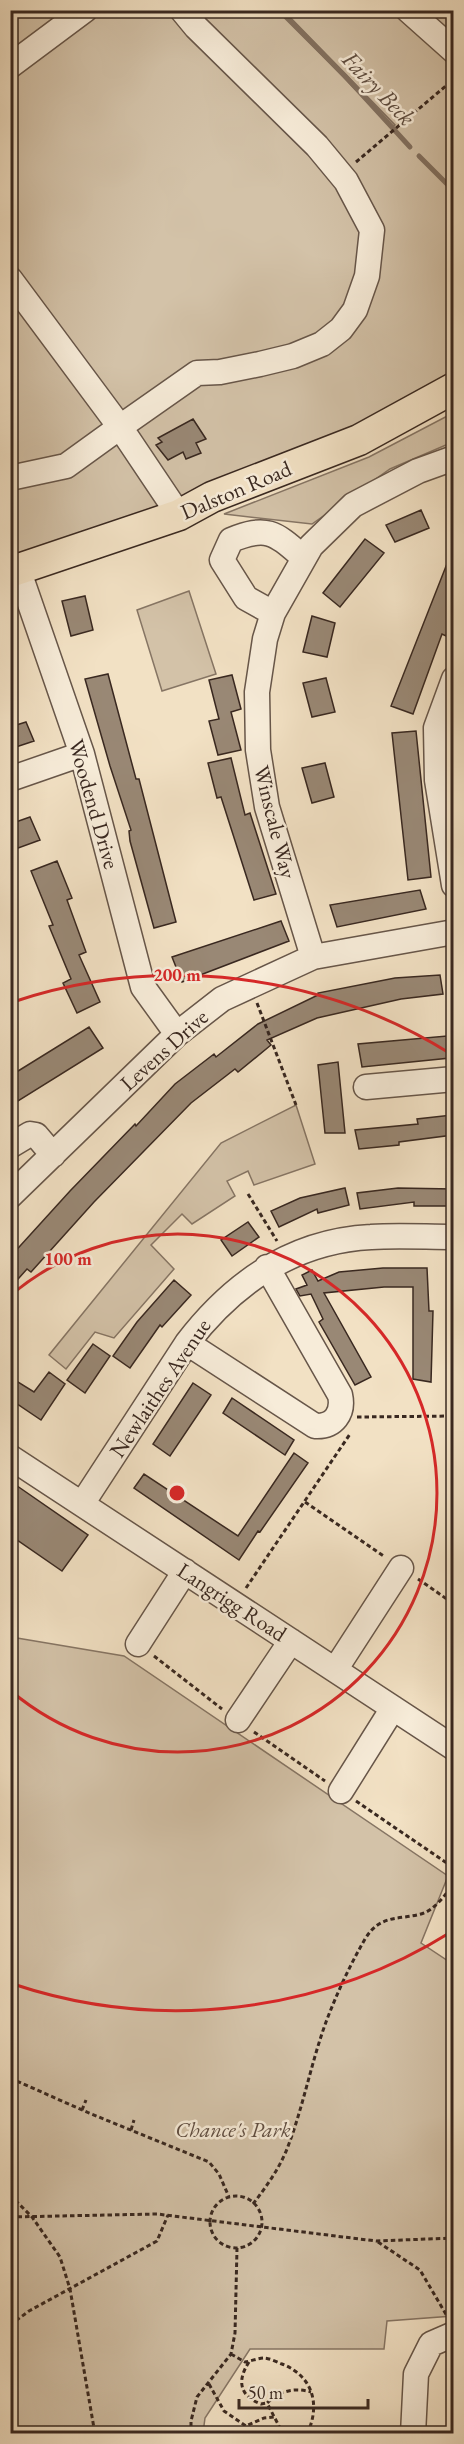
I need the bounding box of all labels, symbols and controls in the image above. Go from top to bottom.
water label: Fairy Beck [335,43,422,132]
street label: Dalston Road [176,453,297,526]
street label: Woodend Drive [62,736,126,873]
street label: Winscale Way [247,762,303,882]
text: 200 m [153,963,201,986]
street label: Levens Drive [114,1002,215,1097]
text: 100 m [44,1247,92,1270]
street label: Newlaithes Avenue [103,1312,218,1463]
centre of rings [167,1483,187,1503]
street label: Langrigg Road [172,1556,293,1649]
park label: Chance's Park [175,2115,291,2144]
scale bar [239,2372,368,2410]
text: 50 m [248,2381,283,2404]

